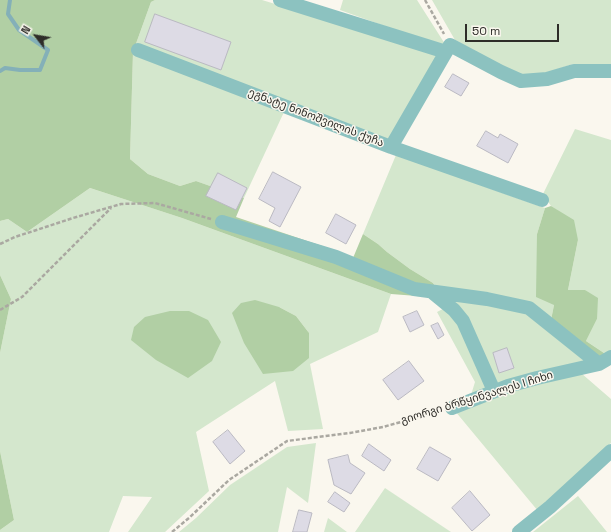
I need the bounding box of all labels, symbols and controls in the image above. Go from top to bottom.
north arrow [16,16,56,56]
scale bar [467,16,561,42]
text: N [18,23,34,37]
text: 50 m [472,23,500,39]
street label: ეგნატე ნინოშვილის ქუჩა [246,86,386,150]
street label: გიორგი ბრწყინვალეს I ჩიხი [399,369,555,427]

